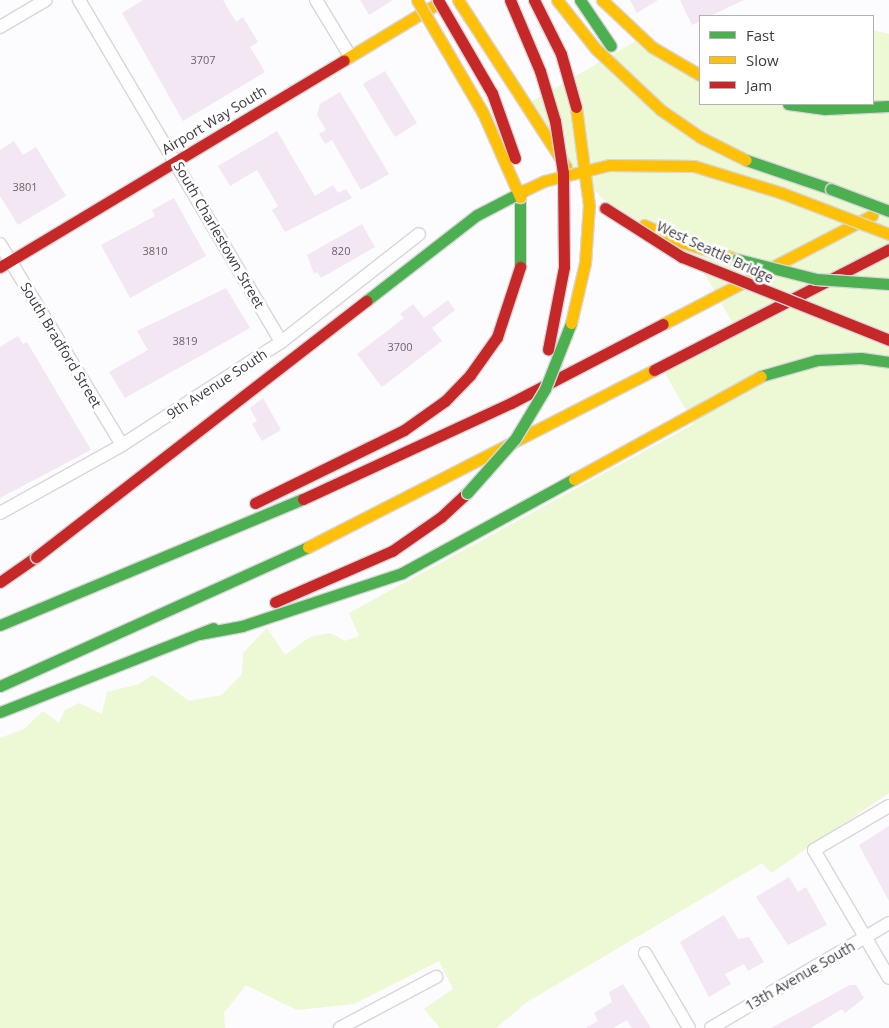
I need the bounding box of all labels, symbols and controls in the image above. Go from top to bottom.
legend [699,15,874,105]
text: Fast [746,25,775,45]
text: Slow [746,50,779,70]
house number: 3707 [190,53,216,67]
text: Jam [746,75,772,95]
street label: Airport Way South [159,82,269,158]
street label: South Charlestown Street [170,159,268,311]
house number: 3801 [12,180,38,194]
street label: West Seattle Bridge [654,218,776,286]
house number: 3810 [142,244,168,258]
house number: 820 [332,244,350,258]
street label: South Bradford Street [17,279,105,411]
house number: 3819 [172,334,198,348]
house number: 3700 [387,340,413,354]
street label: 9th Avenue South [164,345,270,423]
street label: 13th Avenue South [742,938,858,1014]

